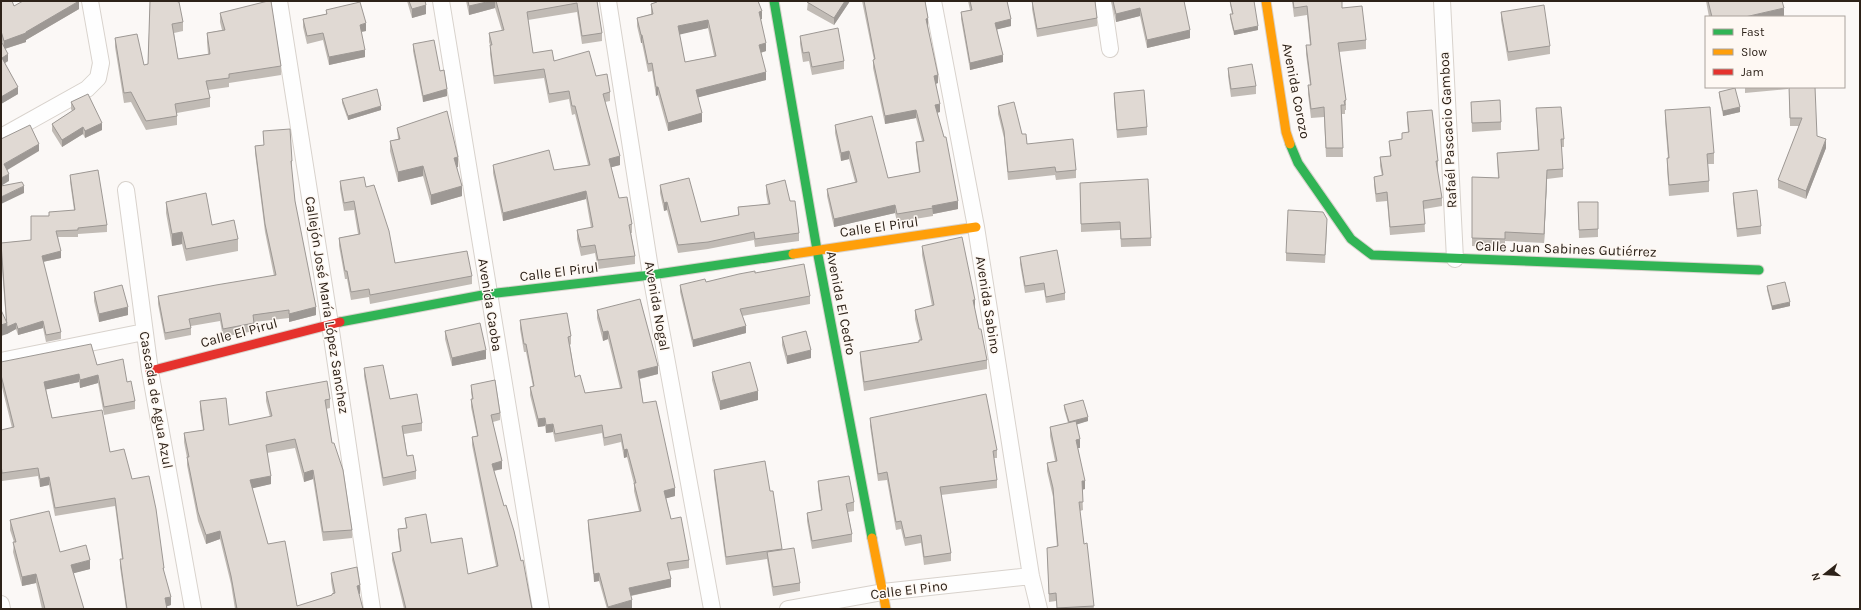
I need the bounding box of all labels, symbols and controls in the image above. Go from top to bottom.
legend [1705,16,1845,88]
text: Fast [1741,25,1765,39]
street label: Avenida Corozo [1278,42,1314,140]
text: Slow [1741,45,1767,59]
street label: Rafaél Pascacio Gamboa [1435,51,1461,209]
text: Jam [1741,65,1764,79]
street label: Callejón José María López Sanchez [301,195,353,415]
street label: Calle El Pirul [839,213,919,241]
street label: Calle Juan Sabines Gutiérrez [1475,237,1657,261]
street label: Avenida El Cedro [823,249,859,357]
street label: Avenida Sabino [972,255,1004,355]
street label: Avenida Caoba [474,257,506,353]
street label: Calle El Pirul [519,259,599,285]
street label: Avenida Nogal [641,260,673,352]
street label: Calle El Pirul [199,315,279,351]
street label: Cascada de Agua Azul [136,330,176,470]
north arrow [1805,554,1845,594]
text: N [1809,571,1823,582]
street label: Calle El Pino [869,577,949,603]

